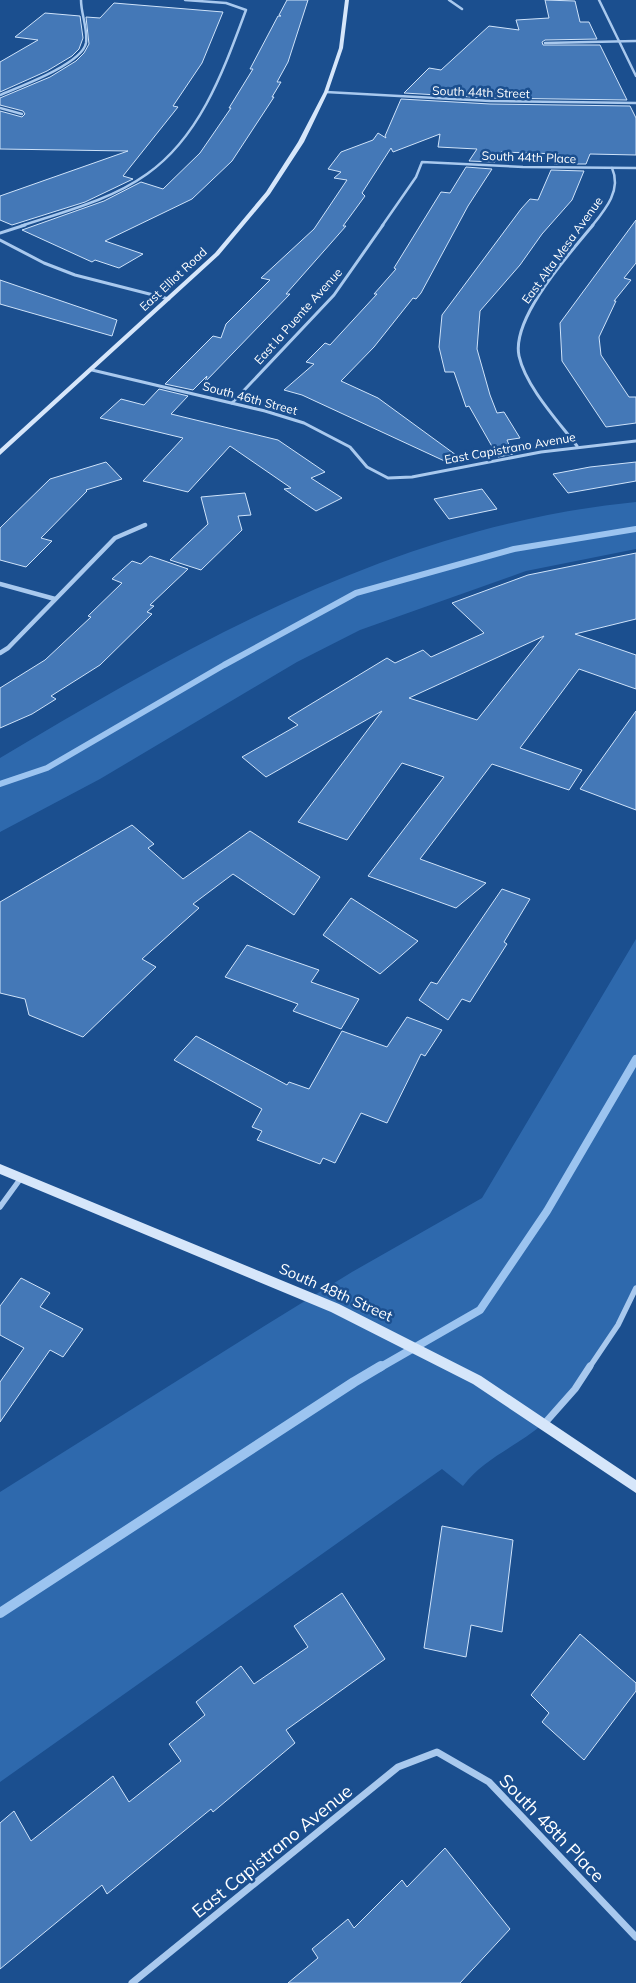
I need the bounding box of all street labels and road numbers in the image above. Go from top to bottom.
street label: South 44th Street [432,83,530,101]
street label: South 44th Place [481,148,577,166]
street label: East Alta Mesa Avenue [518,194,606,306]
street label: East Elliot Road [136,244,210,314]
street label: East la Puente Avenue [251,265,345,367]
street label: South 46th Street [201,378,299,418]
street label: East Capistrano Avenue [443,429,577,467]
street label: South 48th Street [276,1259,396,1325]
street label: South 48th Place [494,1769,610,1887]
street label: East Capistrano Avenue [187,1779,357,1923]

